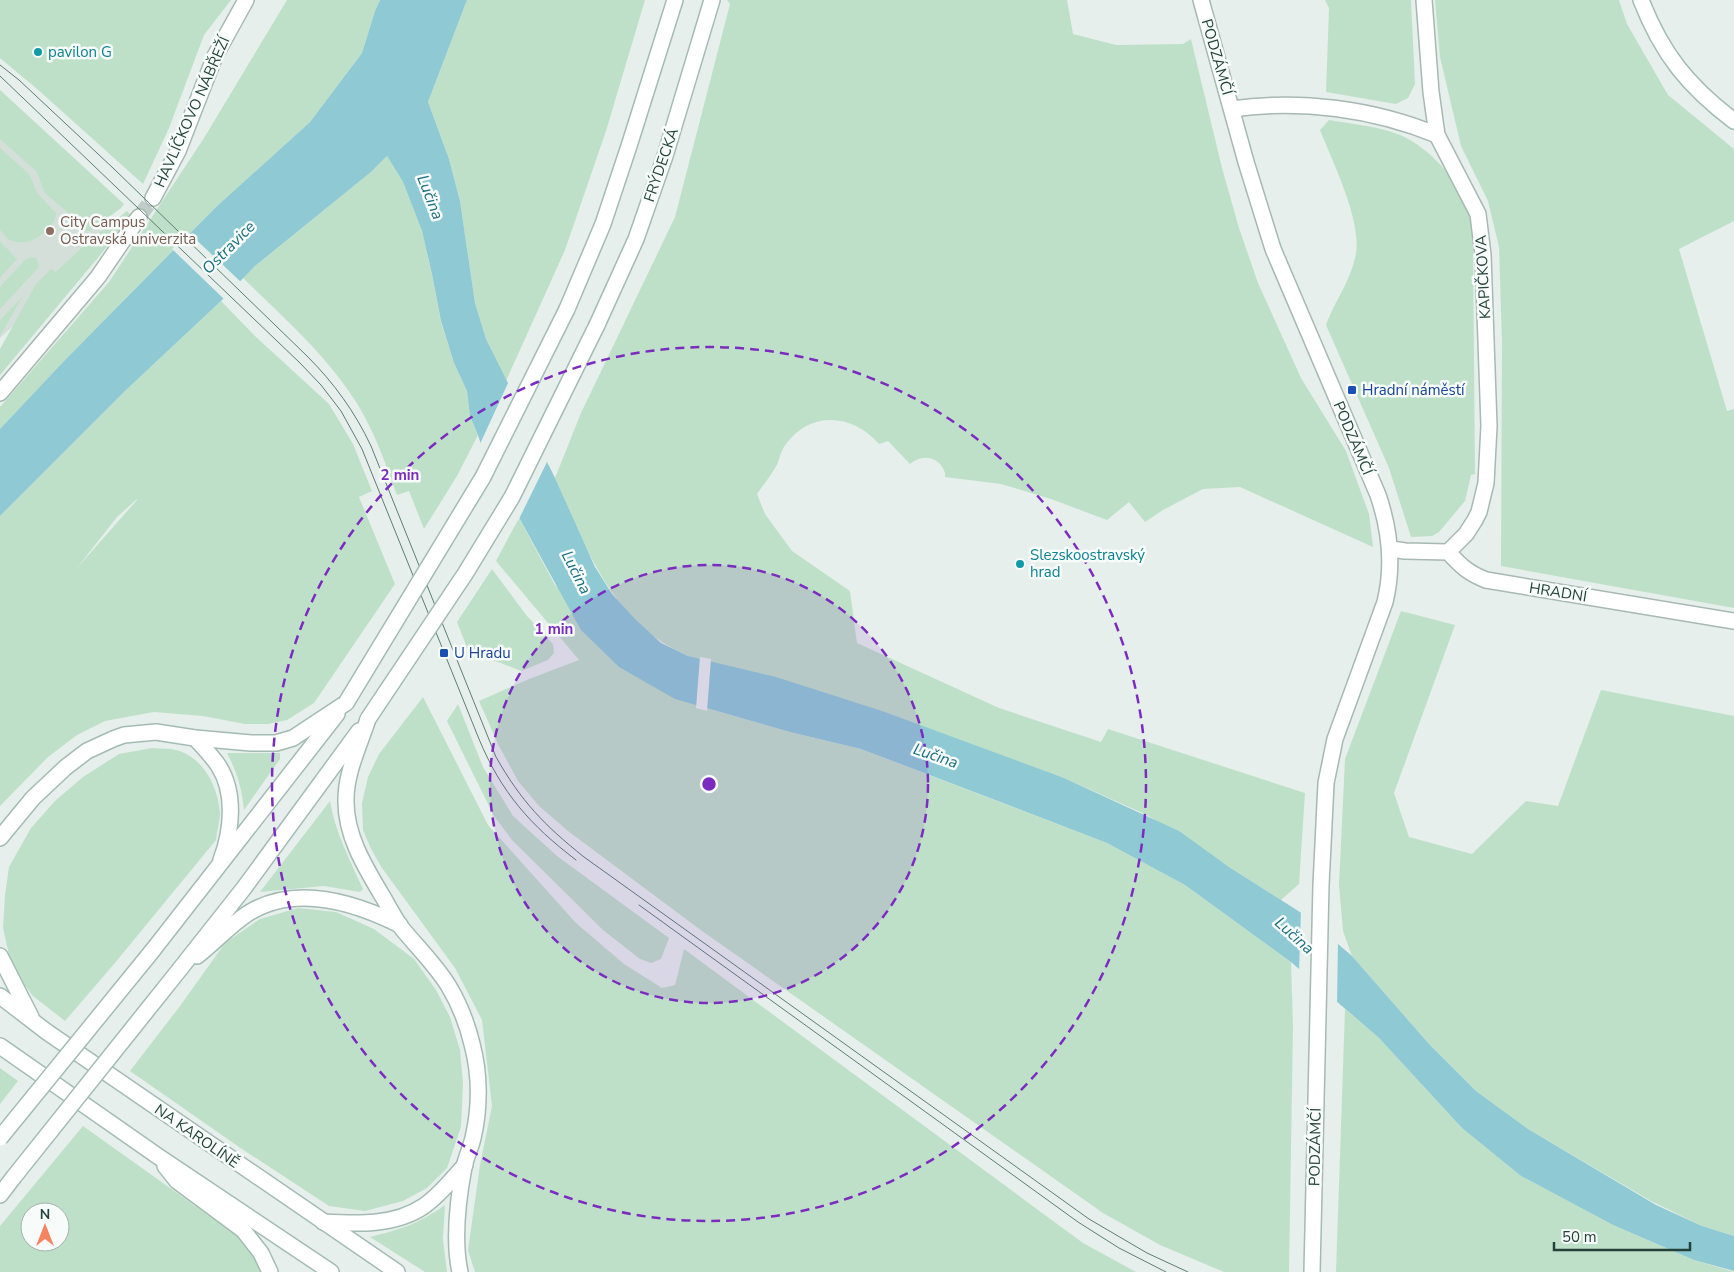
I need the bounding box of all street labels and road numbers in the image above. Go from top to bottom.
street label: PODZÁMČÍ [1197,16,1239,98]
street label: HAVLÍČKOVO NÁBŘEŽÍ [149,32,235,191]
street label: FRÝDECKÁ [639,125,683,205]
street label: KAPIČKOVA [1470,234,1495,320]
street label: PODZÁMČÍ [1329,398,1379,479]
street label: HRADNÍ [1528,578,1589,607]
street label: NA KAROLÍNĚ [151,1099,243,1173]
street label: PODZÁMČÍ [1303,1107,1326,1186]

